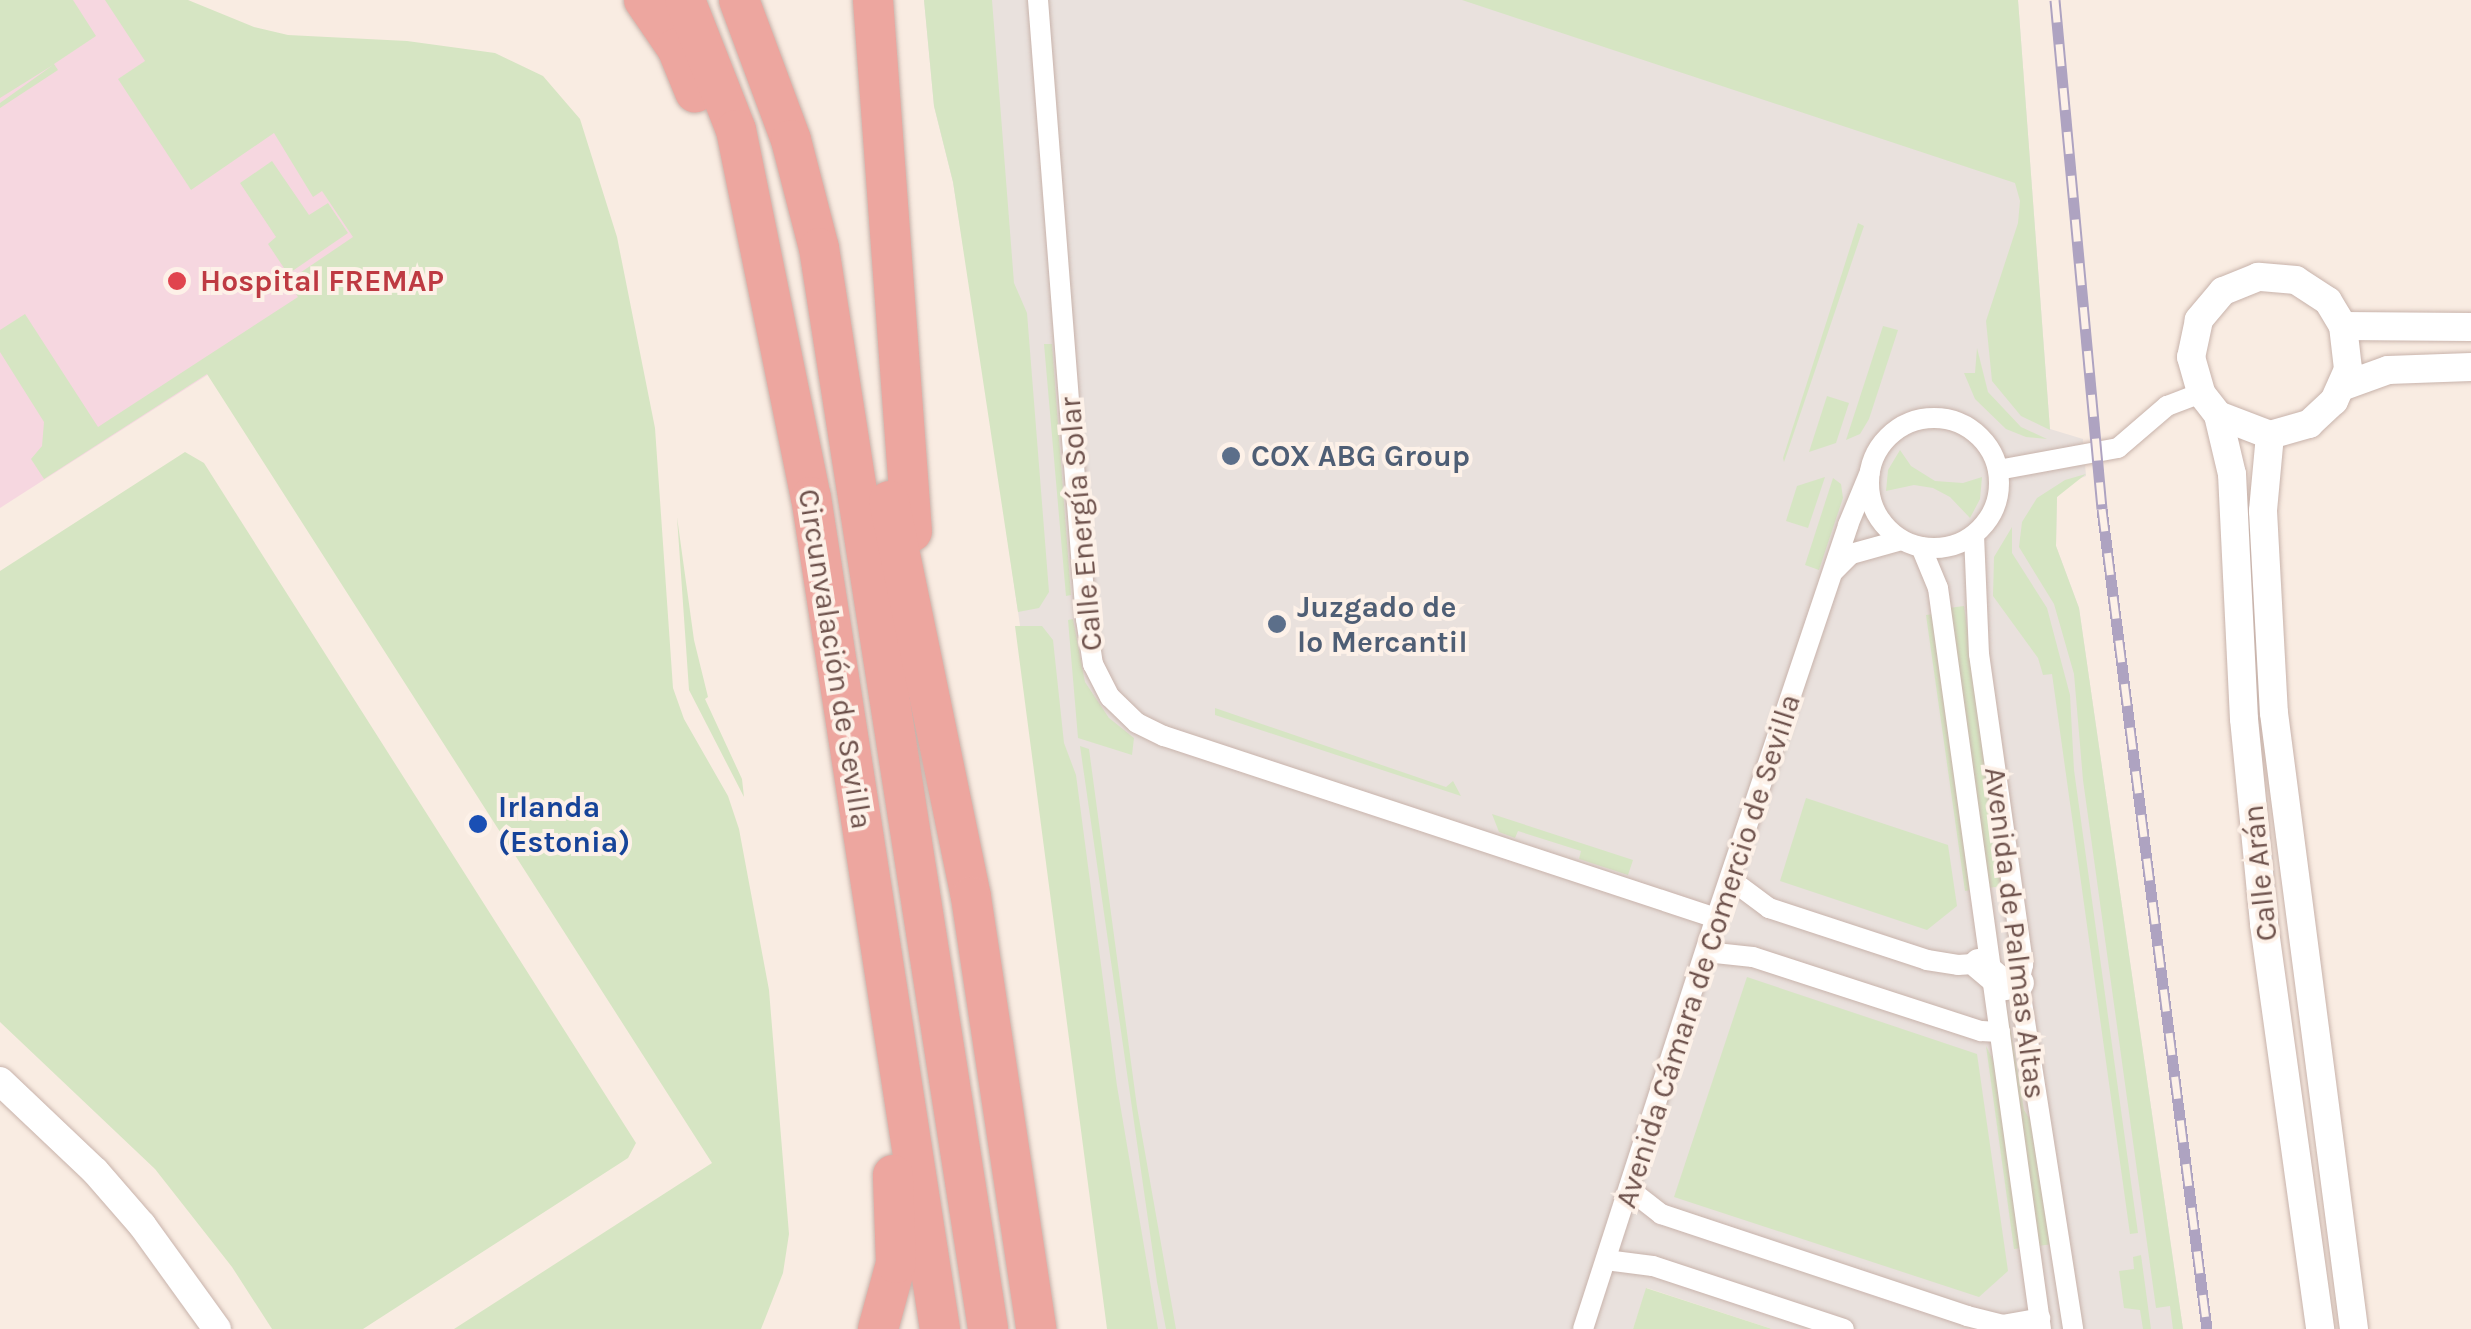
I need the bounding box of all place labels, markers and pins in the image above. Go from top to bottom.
place label: Hospital FREMAP [200,263,444,299]
marker: Hospital FREMAP [164,268,190,294]
place label: COX ABG Group [1251,438,1470,474]
marker: COX ABG Group [1220,445,1242,467]
place label: Juzgado de lo Mercantil [1297,589,1468,660]
marker: Juzgado de lo Mercantil [1266,613,1288,635]
place label: Irlanda (Estonia) [498,789,630,860]
marker: Irlanda (Estonia) [467,813,489,835]

